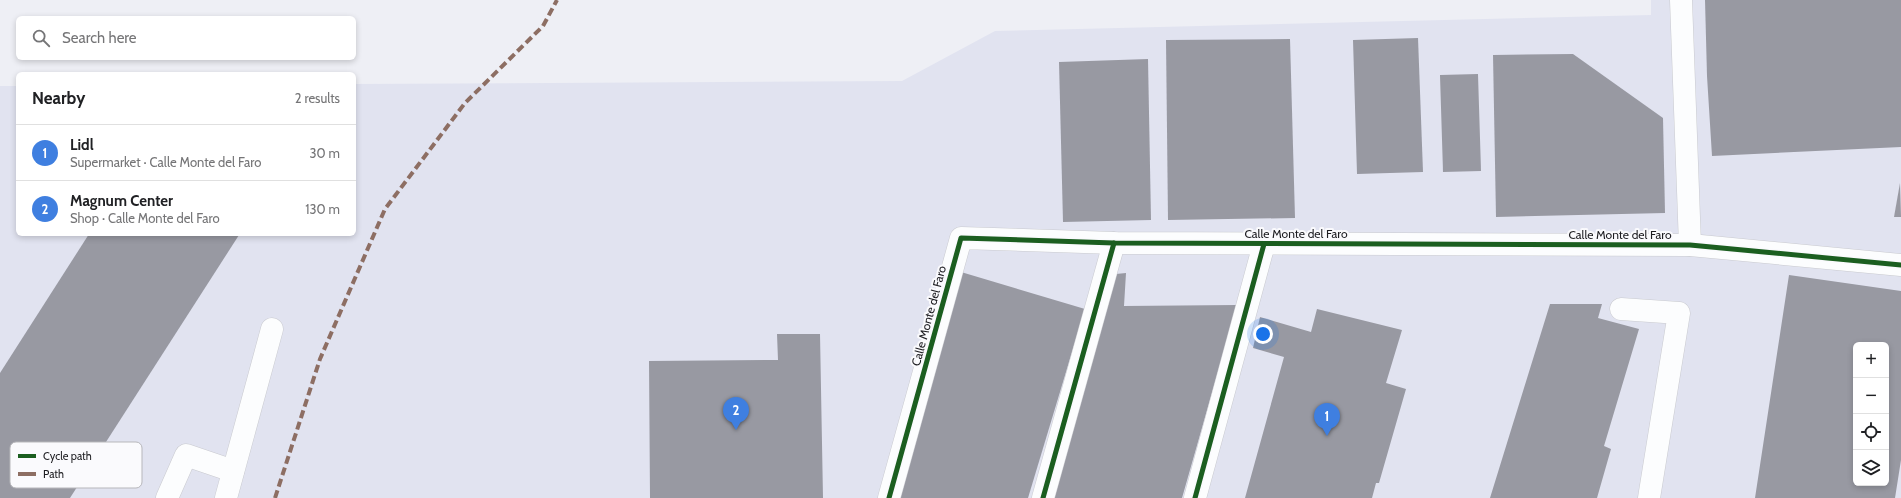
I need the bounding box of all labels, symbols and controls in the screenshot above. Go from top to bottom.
search box [16,16,356,60]
icon: search [30,27,52,49]
text: Search here [62,29,137,47]
text: Nearby [32,88,85,108]
text: 2 results [295,90,340,106]
text: Lidl [70,136,94,154]
text: 1 [43,145,47,161]
text: 30 m [310,145,340,161]
text: Supermarket · Calle Monte del Faro [70,154,261,170]
text: Magnum Center [70,192,173,210]
text: 2 [42,201,48,217]
text: 130 m [305,201,340,217]
text: Shop · Calle Monte del Faro [70,210,220,226]
street label: Calle Monte del Faro [1244,226,1348,241]
street label: Calle Monte del Faro [1568,227,1672,242]
street label: Calle Monte del Faro [908,264,949,368]
your location [1253,324,1273,344]
map controls [1853,342,1889,486]
button: + [1853,342,1889,378]
button: − [1853,378,1889,414]
pin: 2 [723,397,749,430]
pin: 1 [1314,403,1340,436]
button: locate [1853,414,1889,450]
legend [10,442,142,488]
text: Cycle path [43,449,92,463]
button: layers [1853,450,1889,486]
text: Path [43,467,64,481]

